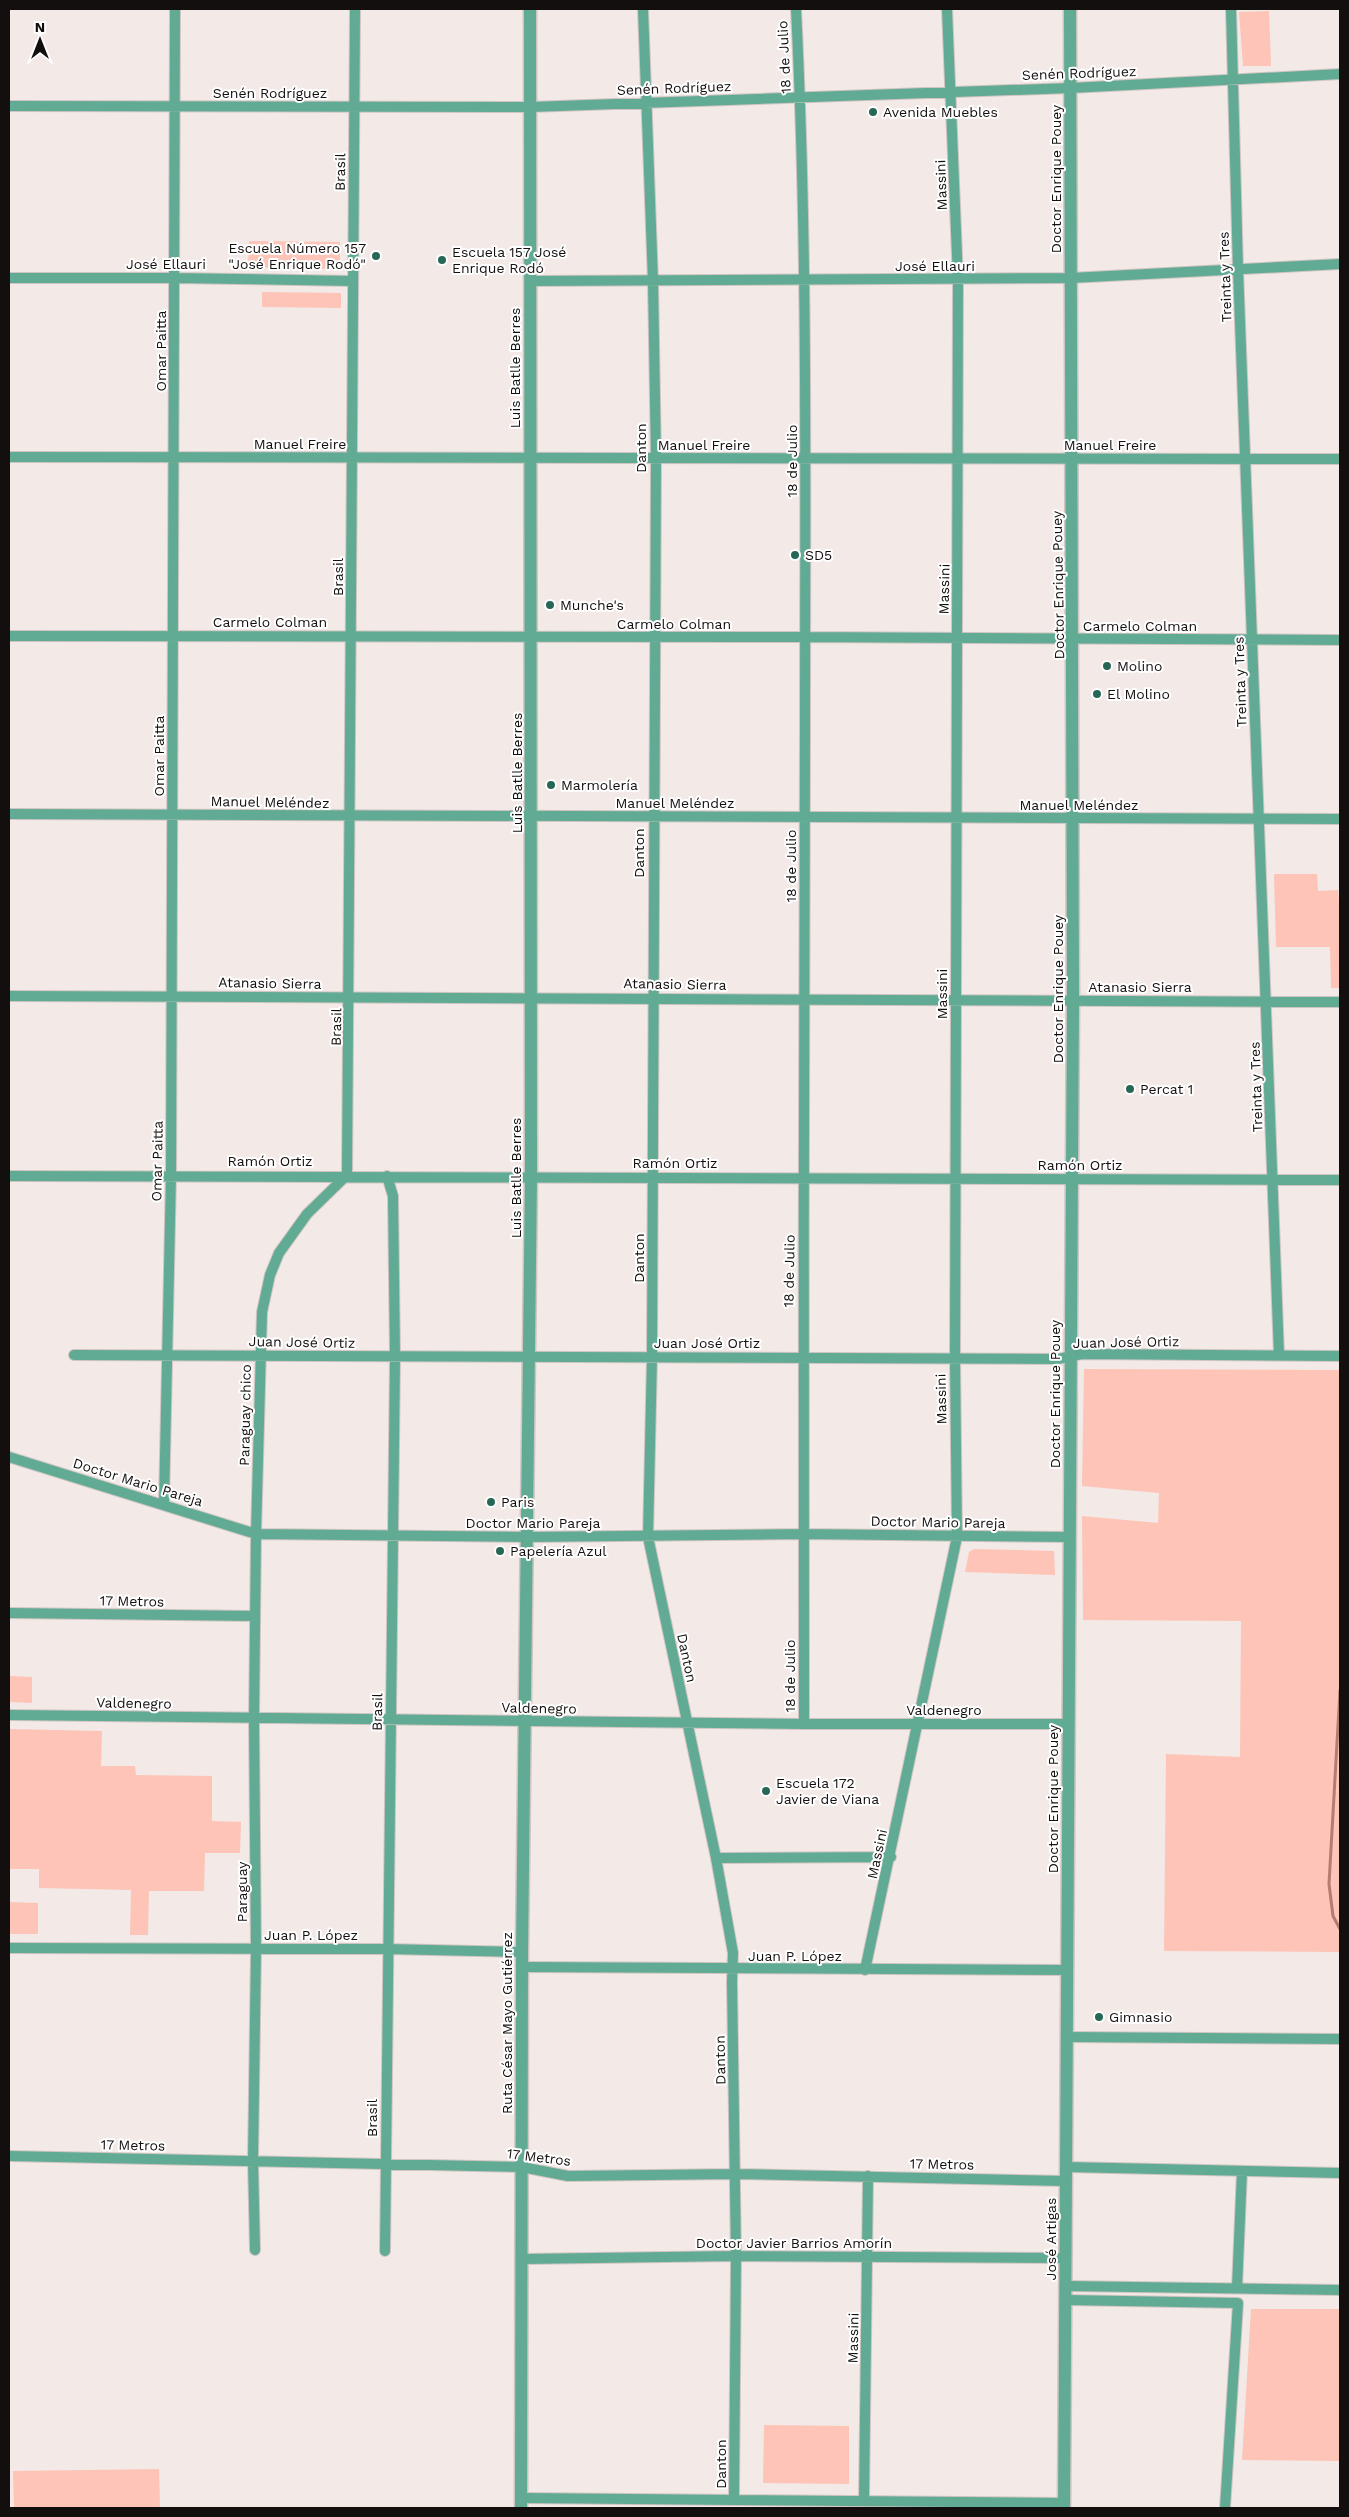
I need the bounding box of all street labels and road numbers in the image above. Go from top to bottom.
street label: 18 de Julio [774,20,794,94]
street label: Senén Rodríguez [1021,63,1137,83]
street label: Senén Rodríguez [616,78,732,98]
street label: Senén Rodríguez [213,85,327,101]
street label: Doctor Enrique Pouey [1048,104,1064,253]
street label: Brasil [332,152,348,191]
street label: Massini [932,159,950,211]
street label: Treinta y Tres [1215,231,1235,323]
street label: José Ellauri [126,256,206,272]
street label: José Ellauri [895,258,975,274]
street label: Luis Batlle Berres [507,308,523,428]
street label: Omar Paitta [153,311,169,391]
street label: Danton [633,423,649,473]
street label: 18 de Julio [784,425,800,498]
street label: Manuel Freire [254,436,346,452]
street label: Manuel Freire [658,437,750,453]
street label: Manuel Freire [1064,437,1156,453]
street label: Doctor Enrique Pouey [1049,510,1067,659]
street label: Brasil [330,557,346,596]
street label: Massini [936,564,952,614]
street label: Carmelo Colman [213,614,327,630]
street label: Carmelo Colman [617,616,731,632]
street label: Carmelo Colman [1083,618,1197,634]
street label: Treinta y Tres [1230,636,1250,728]
street label: Luis Batlle Berres [509,713,525,833]
street label: Omar Paitta [151,716,167,796]
street label: Manuel Meléndez [210,793,330,811]
street label: Manuel Meléndez [615,795,735,811]
street label: Manuel Meléndez [1019,797,1139,813]
street label: Danton [631,828,647,878]
street label: 18 de Julio [783,830,799,903]
street label: Doctor Enrique Pouey [1050,914,1066,1063]
street label: Massini [934,969,950,1019]
street label: Atanasio Sierra [218,974,322,992]
street label: Atanasio Sierra [623,975,727,993]
street label: Atanasio Sierra [1088,979,1192,995]
street label: Brasil [328,1007,344,1046]
street label: Treinta y Tres [1246,1041,1266,1133]
street label: Luis Batlle Berres [508,1118,524,1238]
street label: Omar Paitta [148,1120,166,1202]
street label: Ramón Ortiz [227,1153,313,1169]
street label: Ramón Ortiz [632,1155,718,1171]
street label: Ramón Ortiz [1037,1157,1123,1173]
street label: Danton [631,1233,647,1283]
street label: 18 de Julio [780,1234,798,1308]
street label: Doctor Enrique Pouey [1047,1319,1063,1468]
street label: Juan José Ortiz [249,1333,355,1351]
street label: Juan José Ortiz [1073,1333,1179,1351]
street label: Juan José Ortiz [654,1335,760,1351]
street label: Paraguay chico [236,1364,254,1466]
street label: Massini [933,1374,949,1424]
street label: Doctor Mario Pareja [71,1455,205,1509]
street label: Doctor Mario Pareja [870,1513,1006,1531]
street label: Doctor Mario Pareja [466,1515,600,1531]
street label: 17 Metros [100,1592,164,1610]
street label: Danton [674,1632,700,1684]
street label: 18 de Julio [782,1640,798,1713]
street label: Brasil [369,1692,385,1731]
street label: Valdenegro [96,1694,172,1712]
street label: Valdenegro [501,1699,577,1717]
street label: Valdenegro [906,1702,982,1718]
street label: Doctor Enrique Pouey [1045,1724,1061,1873]
street label: Massini [864,1828,890,1880]
street label: Paraguay [234,1861,250,1922]
street label: Juan P. López [264,1927,358,1943]
street label: Ruta César Mayo Gutiérrez [499,1932,515,2114]
street label: Juan P. López [748,1948,842,1964]
street label: Danton [712,2035,728,2085]
street label: Brasil [364,2098,380,2137]
street label: 17 Metros [101,2136,165,2154]
street label: 17 Metros [506,2145,572,2169]
street label: 17 Metros [910,2155,974,2173]
street label: José Artigas [1043,2198,1059,2280]
street label: Doctor Javier Barrios Amorín [696,2235,892,2251]
street label: Massini [845,2313,861,2363]
street label: Danton [713,2439,729,2489]

